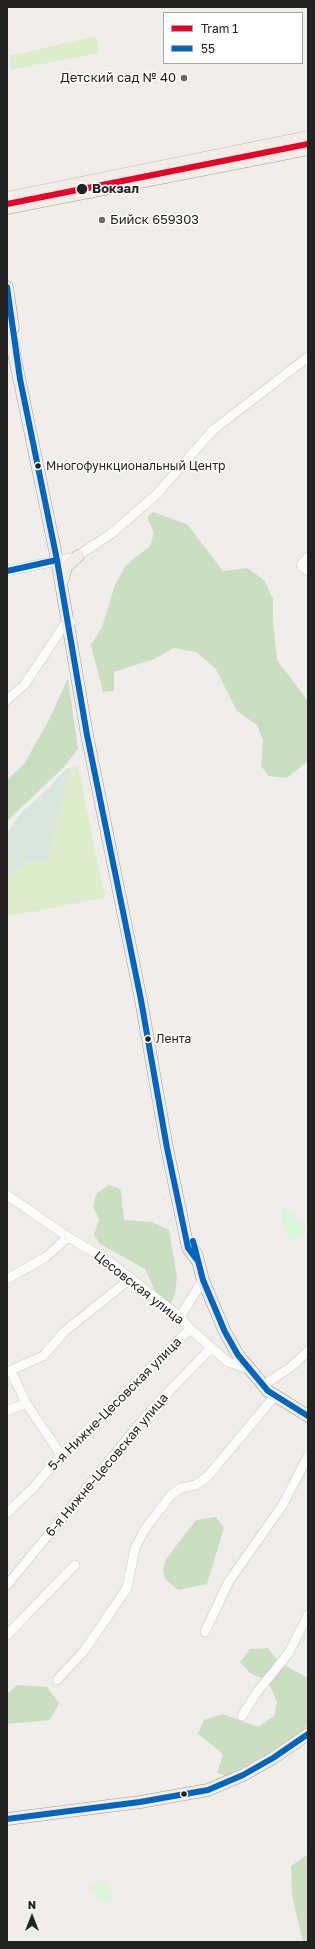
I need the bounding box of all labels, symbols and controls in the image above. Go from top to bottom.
legend [163,12,303,64]
text: Tram 1 [201,21,238,36]
text: 55 [201,41,215,56]
place label: Детский сад № 40 [60,70,176,86]
marker: Детский сад № 40 [179,73,189,83]
place label: Вокзал [92,181,139,197]
marker: Вокзал [75,182,89,196]
place label: Бийск 659303 [110,212,199,228]
marker: Бийск 659303 [97,215,107,225]
place label: Многофункциональный Центр [46,459,225,473]
marker: Многофункциональный Центр [33,461,43,471]
place label: Лента [156,1032,191,1046]
marker: Лента [143,1034,153,1044]
street label: Цесовская улица [91,1248,187,1328]
street label: 5-я Нижне-Цесовская улица [45,1334,185,1474]
street label: 6-я Нижне-Цесовская улица [42,1390,172,1540]
unlabelled marker [179,1789,189,1799]
north arrow [12,1897,52,1937]
text: N [28,1898,36,1911]

